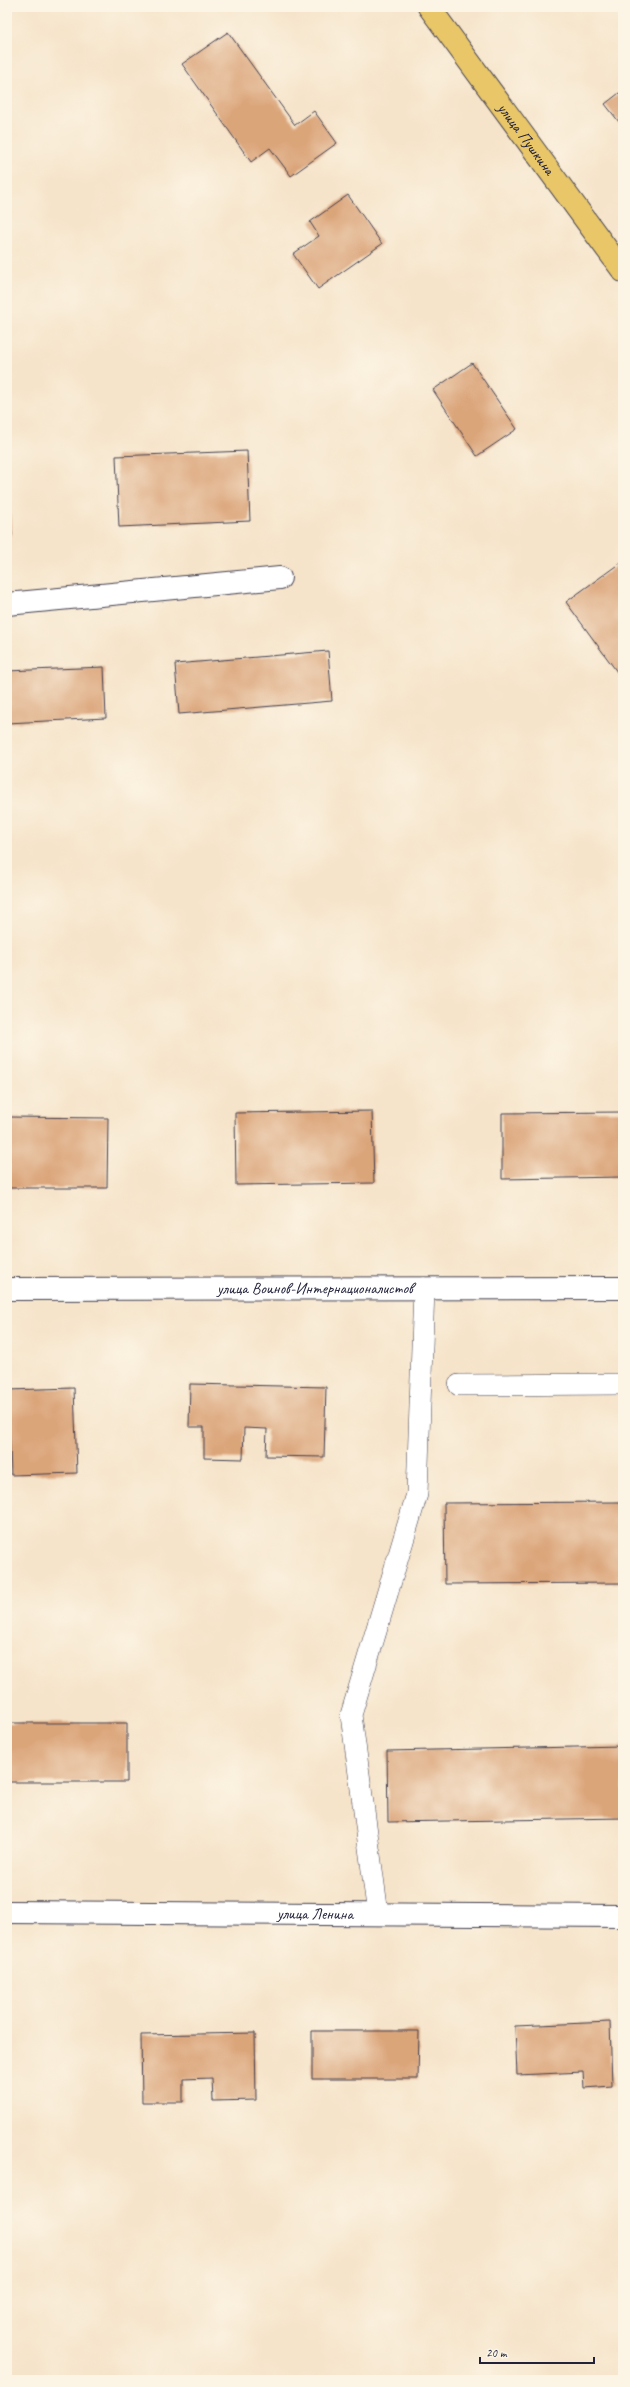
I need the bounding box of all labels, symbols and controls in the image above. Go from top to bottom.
street label: улица Пушкина [492,98,560,180]
street label: улица Воинов-Интернационалистов [216,1278,417,1299]
street label: улица Ленина [276,1904,355,1924]
scale bar [480,2339,594,2365]
text: 20 m [486,2345,508,2361]

